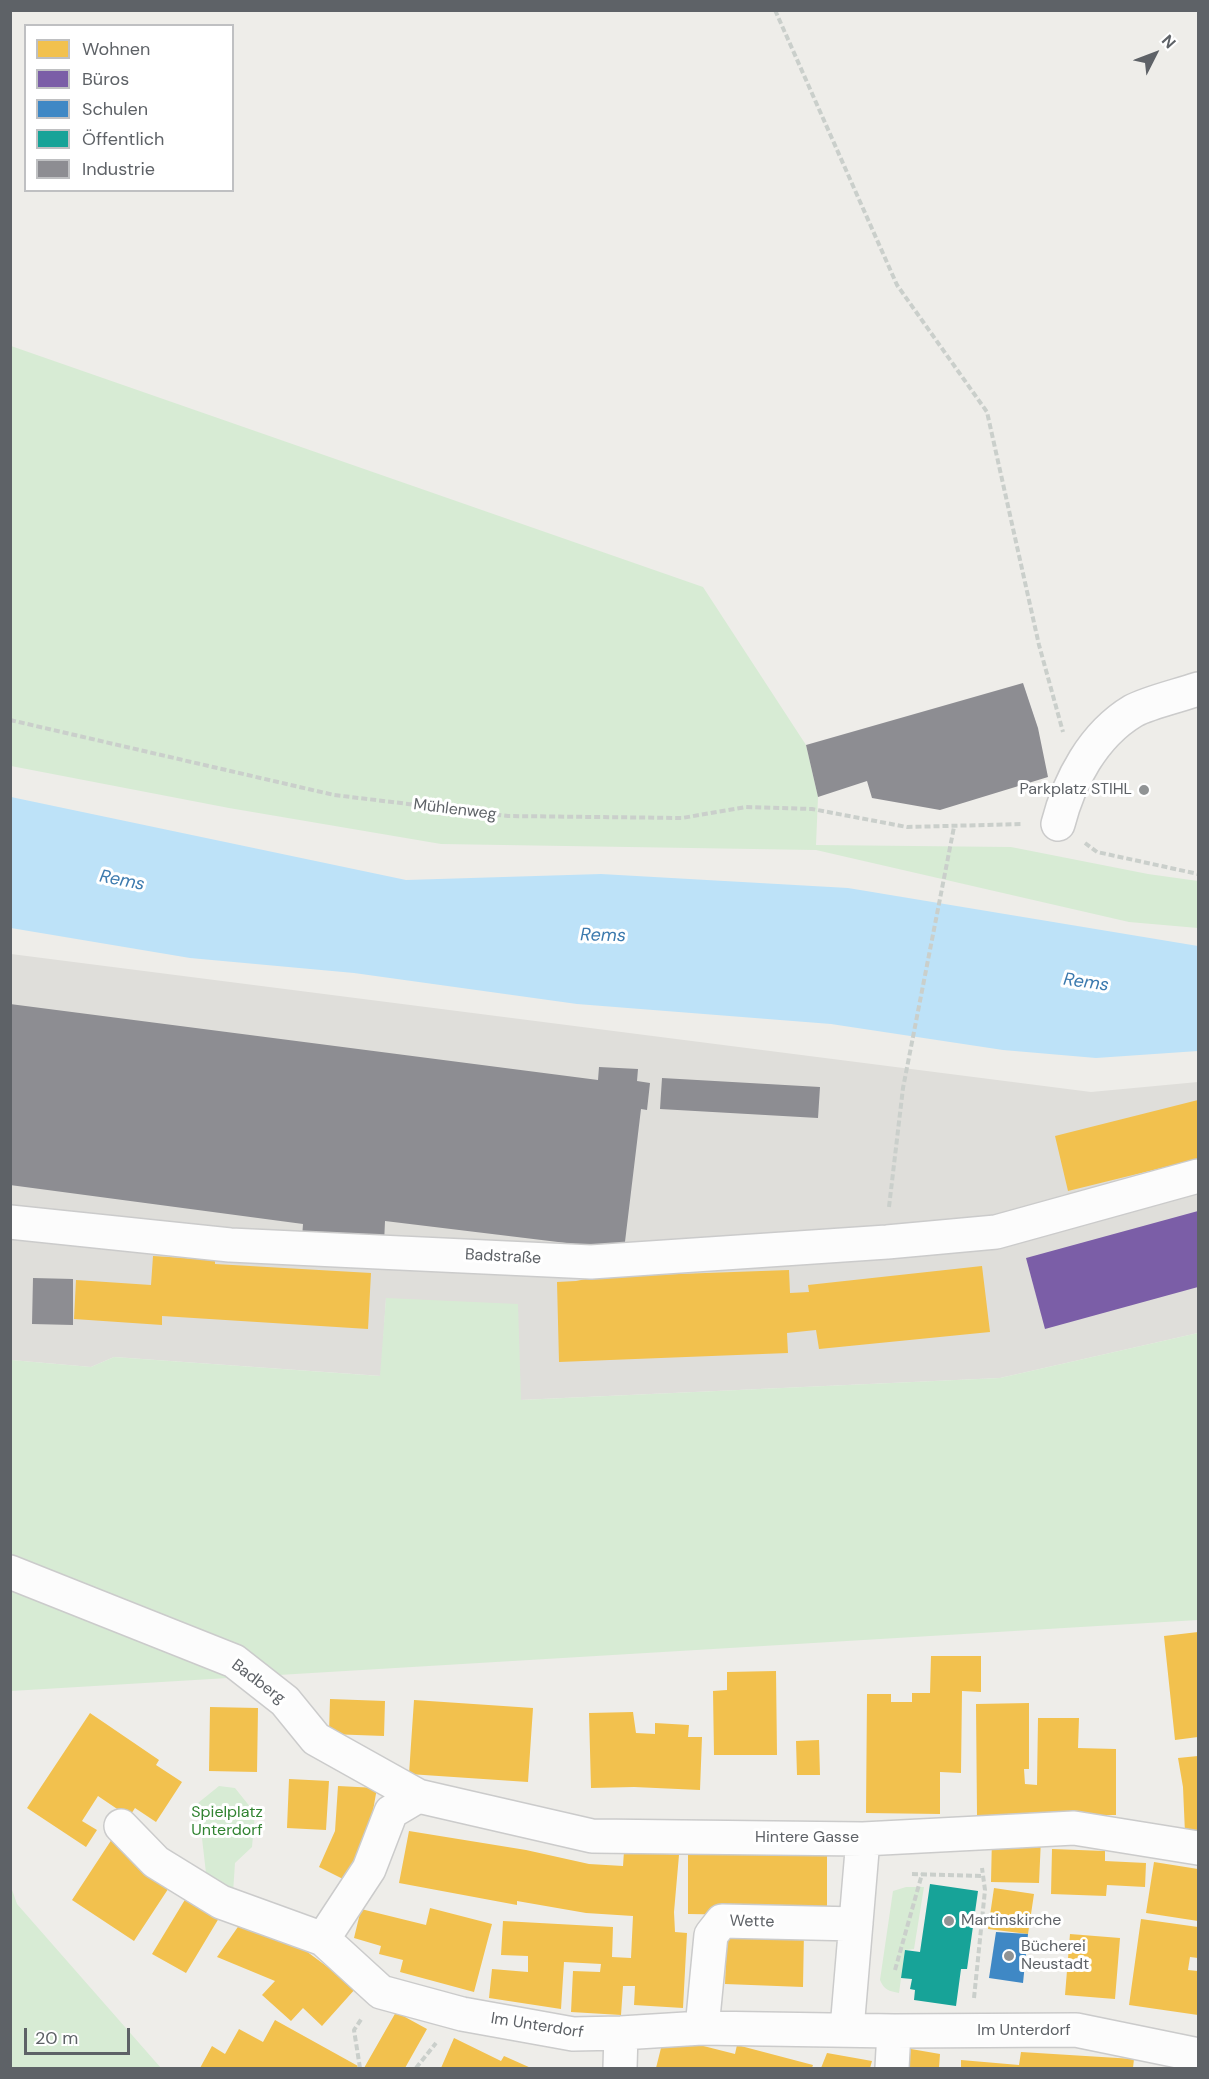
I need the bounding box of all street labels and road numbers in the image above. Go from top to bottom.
street label: Mühlenweg [412,795,498,825]
street label: Badstraße [464,1245,542,1269]
street label: Badberg [227,1656,289,1708]
street label: Hintere Gasse [755,1828,859,1848]
street label: Wette [729,1912,775,1932]
street label: Im Unterdorf [489,2009,585,2043]
street label: Im Unterdorf [977,2021,1071,2041]

